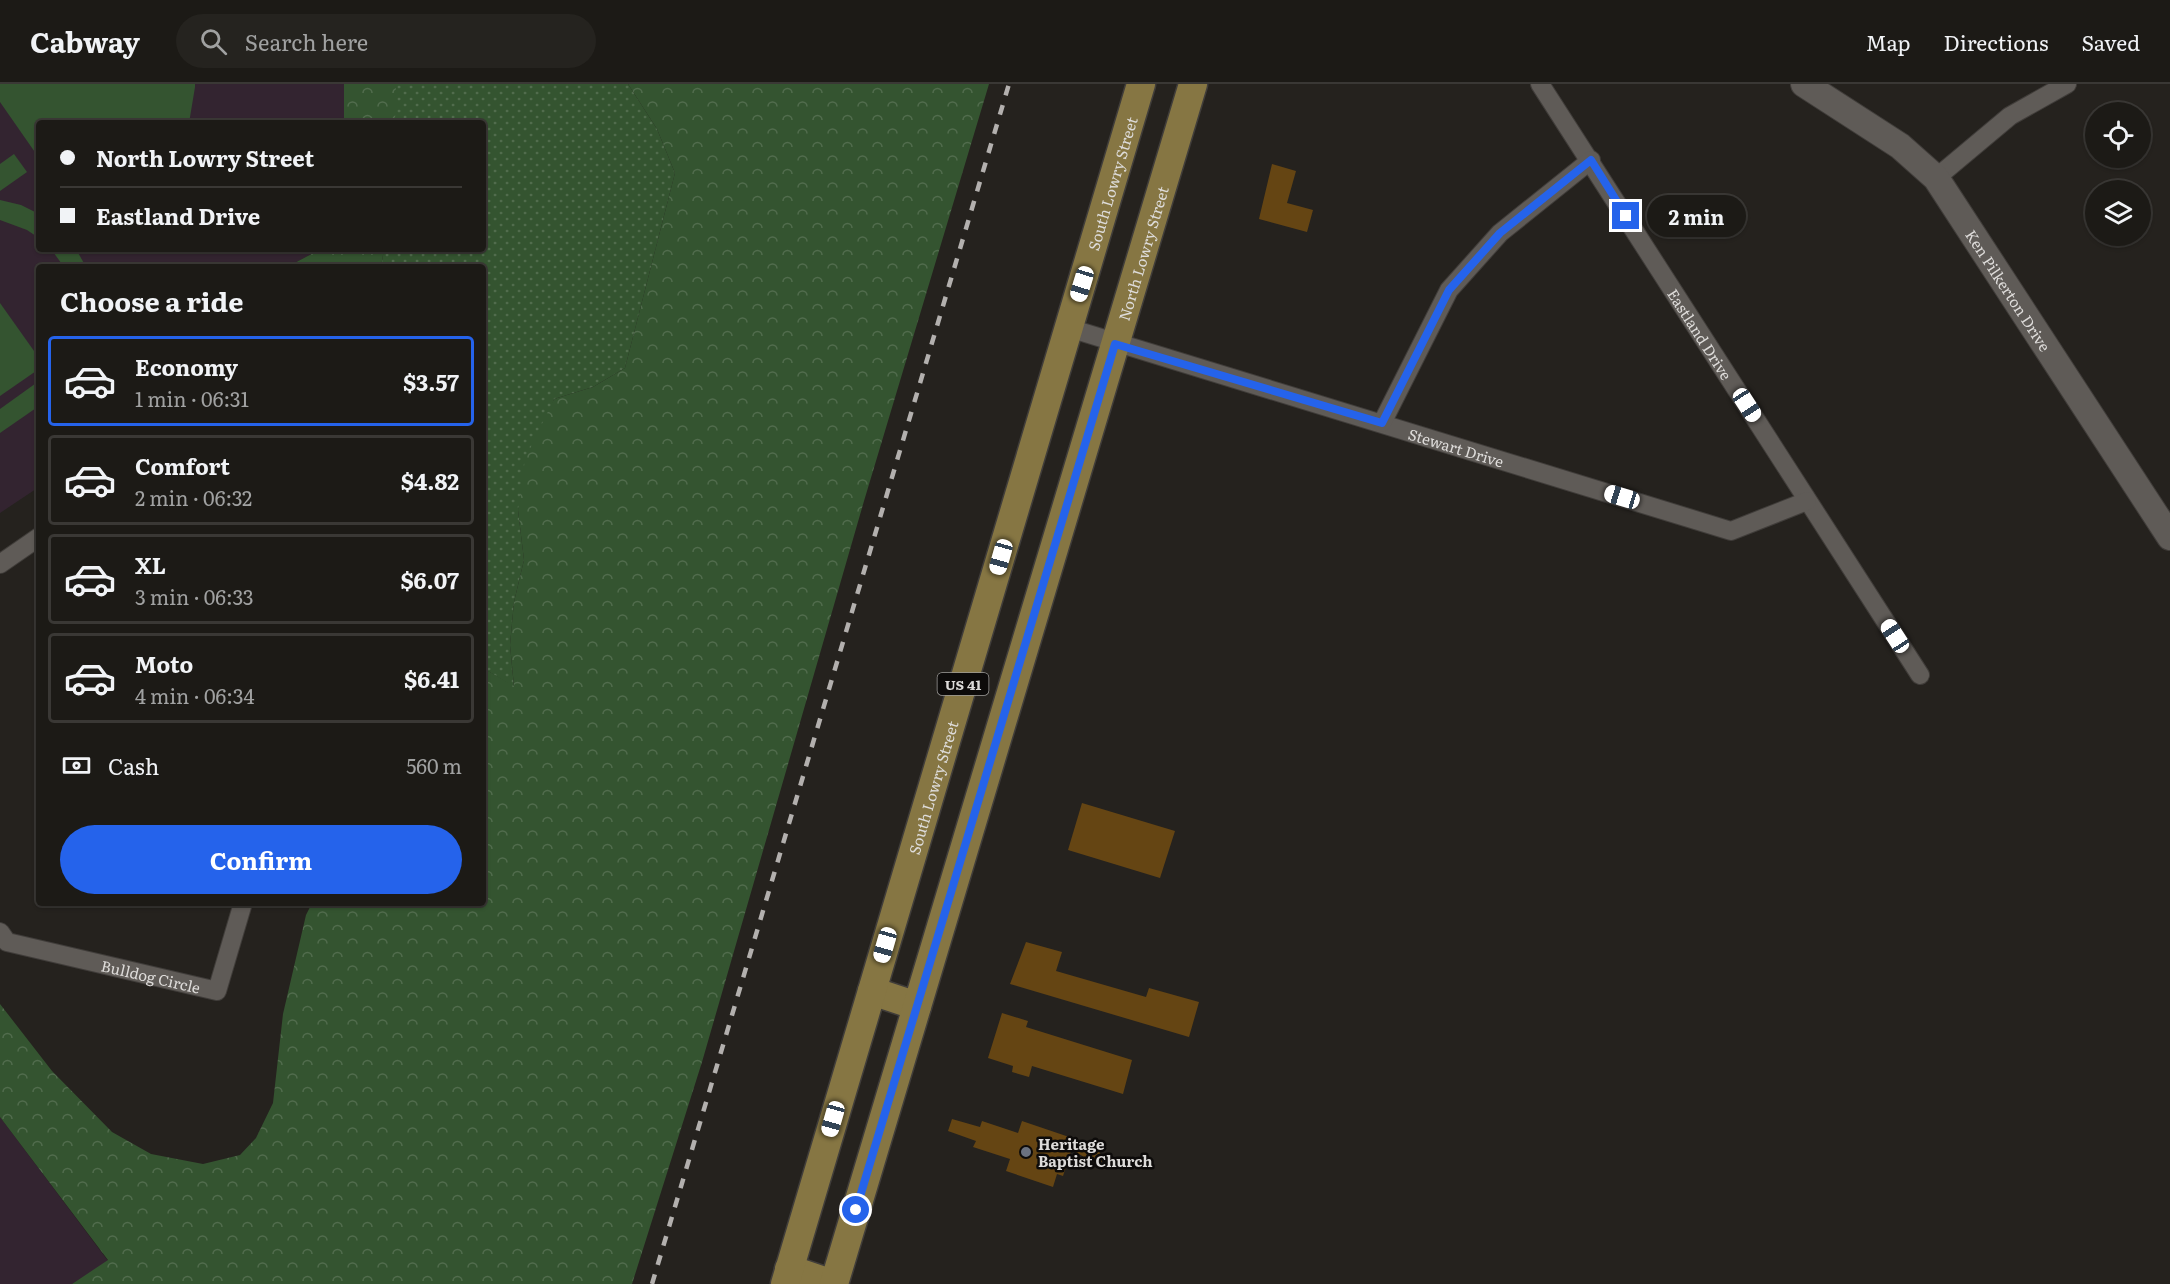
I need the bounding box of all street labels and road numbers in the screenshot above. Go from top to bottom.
street label: South Lowry Street [1081,114,1142,253]
street label: North Lowry Street [1111,183,1173,323]
street label: Ken Pilkerton Drive [1961,224,2057,356]
street label: Eastland Drive [1663,284,1739,384]
street label: Stewart Drive [1406,421,1507,472]
road number: US 41 [938,673,988,695]
street label: South Lowry Street [902,718,963,857]
street label: Bulldog Circle [99,953,203,998]

